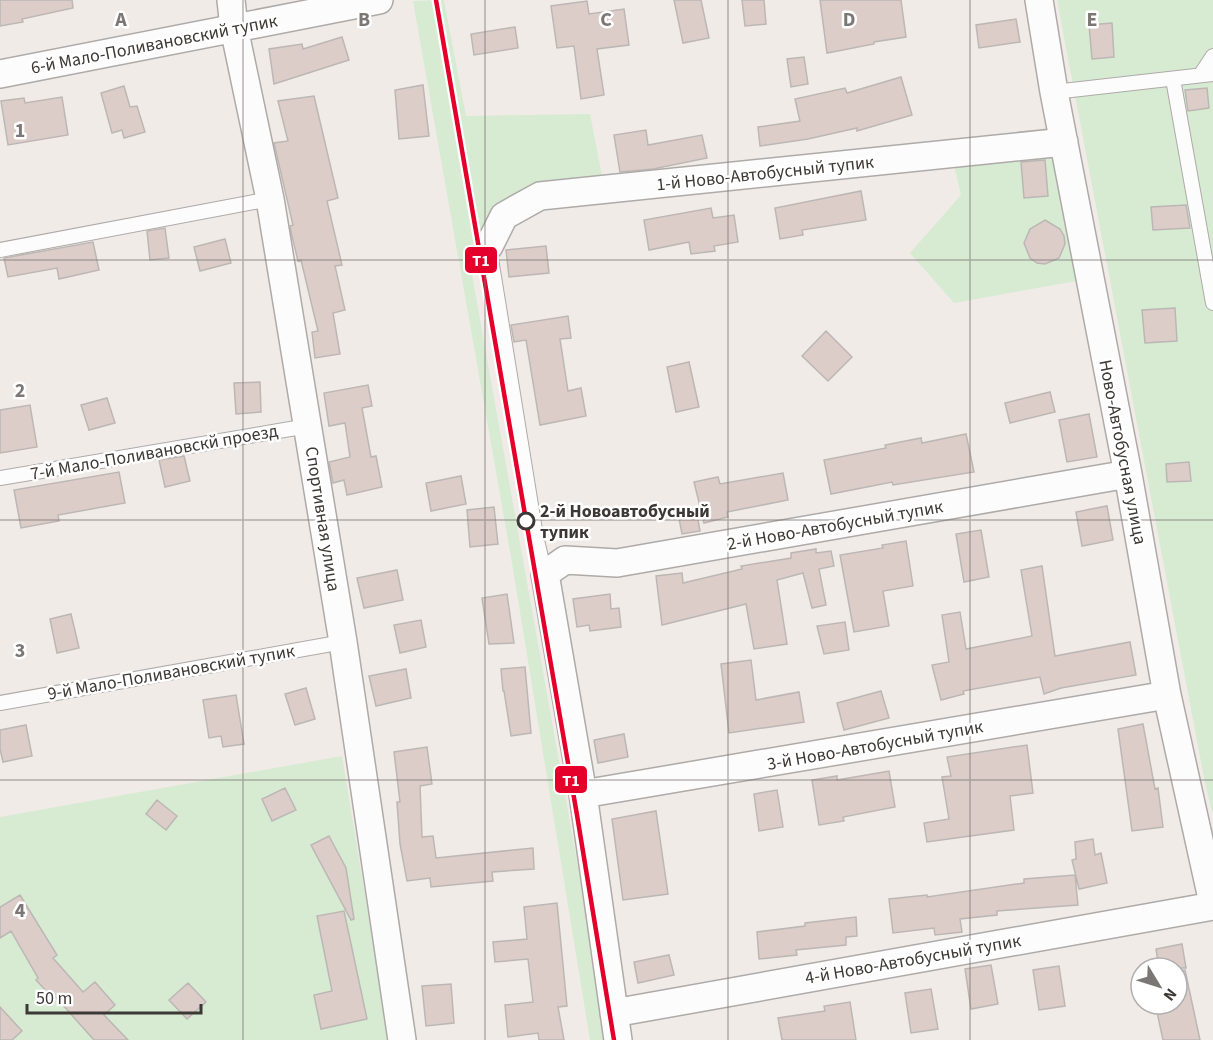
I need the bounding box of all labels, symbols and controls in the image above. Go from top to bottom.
text: A [114,6,127,34]
text: B [358,6,370,34]
text: C [600,6,612,34]
text: D [843,6,855,34]
text: E [1087,6,1097,34]
street label: 6-й Мало-Поливановский тупик [29,8,280,81]
text: 1 [15,117,25,145]
street label: 1-й Ново-Автобусный тупик [655,150,875,197]
line badge: T1 [464,246,498,274]
text: T1 [472,250,490,272]
street label: Ново-Автобусная улица [1092,358,1153,547]
text: 2 [15,377,25,405]
street label: 7-й Мало-Поливановскй проезд [28,418,280,487]
street label: Спортивная улица [299,445,346,593]
street label: 2-й Ново-Автобусный тупик [725,494,945,557]
place label: 2-й Новоавтобусный тупик [540,499,710,545]
marker: 2-й Новоавтобусный тупик [517,512,535,530]
text: 3 [15,637,25,665]
street label: 9-й Мало-Поливановский тупик [46,638,297,707]
street label: 3-й Ново-Автобусный тупик [765,714,985,777]
line badge: T1 [554,765,588,794]
text: T1 [562,770,580,792]
text: 4 [15,897,26,925]
street label: 4-й Ново-Автобусный тупик [803,928,1023,991]
north arrow [1129,956,1189,1016]
scale bar [27,977,201,1015]
text: N [1158,984,1182,1006]
text: 50 m [36,986,72,1011]

